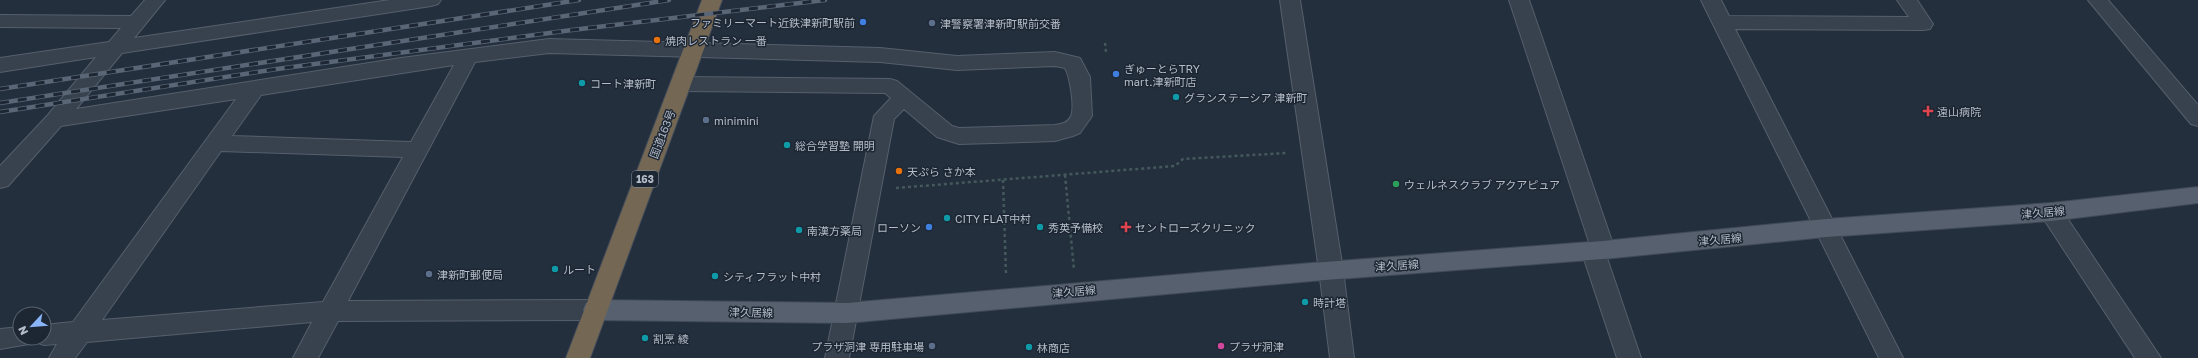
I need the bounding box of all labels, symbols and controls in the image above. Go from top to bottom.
place label: ファミリーマート近鉄津新町駅前 [690,16,855,29]
marker: ファミリーマート近鉄津新町駅前 [858,17,868,27]
place label: 津警察署津新町駅前交番 [940,17,1061,30]
marker: 津警察署津新町駅前交番 [927,18,937,28]
place label: 焼肉レストラン 一番 [665,34,767,47]
marker: 焼肉レストラン 一番 [652,35,662,45]
place label: ぎゅーとらTRY mart.津新町店 [1124,62,1200,88]
marker: ぎゅーとらTRY mart.津新町店 [1111,69,1121,79]
place label: コート津新町 [590,77,656,90]
marker: コート津新町 [577,78,587,88]
place label: グランステーシア 津新町 [1184,91,1307,104]
marker: グランステーシア 津新町 [1171,92,1181,102]
marker: 遠山病院 [1922,105,1934,117]
place label: 遠山病院 [1937,105,1981,118]
street label: 国道163号 [647,108,677,160]
place label: minimini [714,114,759,127]
marker: minimini [701,115,711,125]
place label: 総合学習塾 開明 [795,139,875,152]
marker: 総合学習塾 開明 [782,140,792,150]
place label: 天ぷら さか本 [907,165,976,178]
marker: 天ぷら さか本 [894,166,904,176]
road number: 163 [632,171,658,187]
place label: ウェルネスクラブ アクアピュア [1404,178,1560,191]
marker: ウェルネスクラブ アクアピュア [1391,179,1401,189]
street label: 津久居線 [2021,204,2065,220]
place label: CITY FLAT中村 [955,212,1031,225]
marker: CITY FLAT中村 [942,213,952,223]
place label: ローソン [877,221,921,234]
place label: 秀英予備校 [1048,221,1103,234]
marker: セントローズクリニック [1120,221,1132,233]
place label: セントローズクリニック [1135,221,1255,234]
marker: ローソン [924,222,934,232]
marker: 秀英予備校 [1035,222,1045,232]
place label: 南漢方薬局 [807,224,862,237]
marker: 南漢方薬局 [794,225,804,235]
street label: 津久居線 [1698,231,1742,247]
street label: 津久居線 [1375,257,1419,273]
place label: ルート [563,263,596,276]
marker: ルート [550,264,560,274]
place label: 津新町郵便局 [437,268,503,281]
marker: 津新町郵便局 [424,269,434,279]
place label: シティフラット中村 [723,270,821,283]
marker: シティフラット中村 [710,271,720,281]
street label: 津久居線 [1052,283,1096,299]
place label: 時計塔 [1313,296,1346,309]
marker: 時計塔 [1300,297,1310,307]
street label: 津久居線 [729,305,773,319]
north arrow [12,306,52,346]
text: N [15,324,30,337]
place label: 割烹 綾 [653,332,689,345]
marker: 割烹 綾 [640,333,650,343]
place label: プラザ洞津 専用駐車場 [811,340,924,353]
place label: プラザ洞津 [1229,340,1284,353]
marker: プラザ洞津 専用駐車場 [927,341,937,351]
place label: 林商店 [1037,341,1070,354]
marker: プラザ洞津 [1216,341,1226,351]
marker: 林商店 [1024,342,1034,352]

